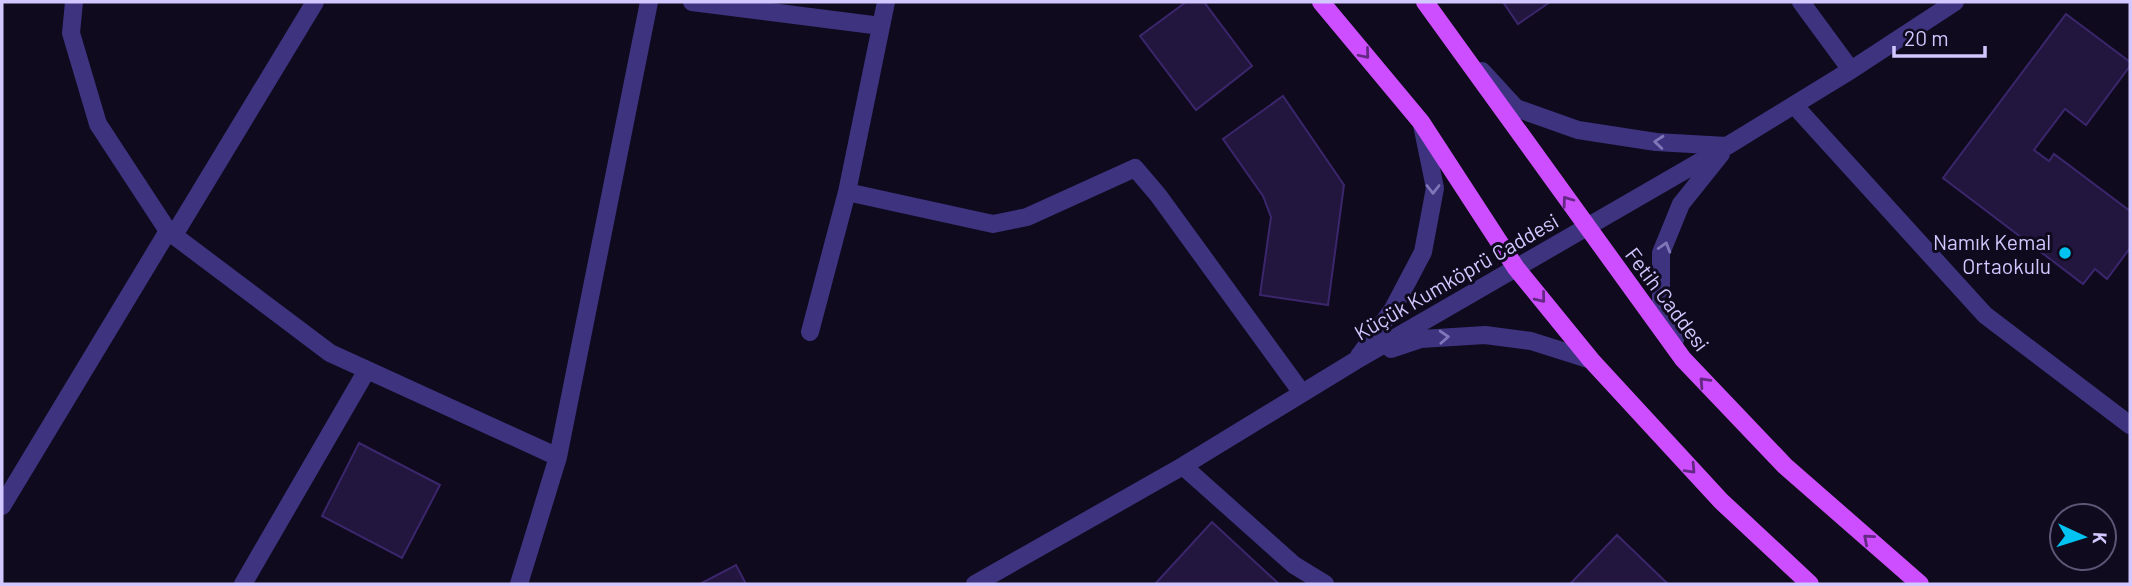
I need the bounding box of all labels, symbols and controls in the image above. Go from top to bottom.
scale bar [1894,14,1985,58]
text: 20 m [1904,25,1949,50]
one-way arrow [1356,47,1369,59]
one-way arrow [1653,135,1664,150]
one-way arrow [1425,184,1441,195]
one-way arrow [1563,196,1575,209]
street label: Küçük Kumköprü Caddesi [1350,207,1562,345]
place label: Namık Kemal Ortaokulu [1933,229,2051,278]
one-way arrow [1657,241,1671,253]
street label: Fetih Caddesi [1621,242,1715,356]
marker: Namık Kemal Ortaokulu [2057,245,2073,261]
one-way arrow [1532,290,1545,302]
one-way arrow [1438,330,1449,345]
one-way arrow [1700,377,1713,390]
one-way arrow [1683,461,1695,474]
north arrow [2048,502,2118,572]
text: K [2089,531,2112,545]
one-way arrow [1863,535,1876,547]

